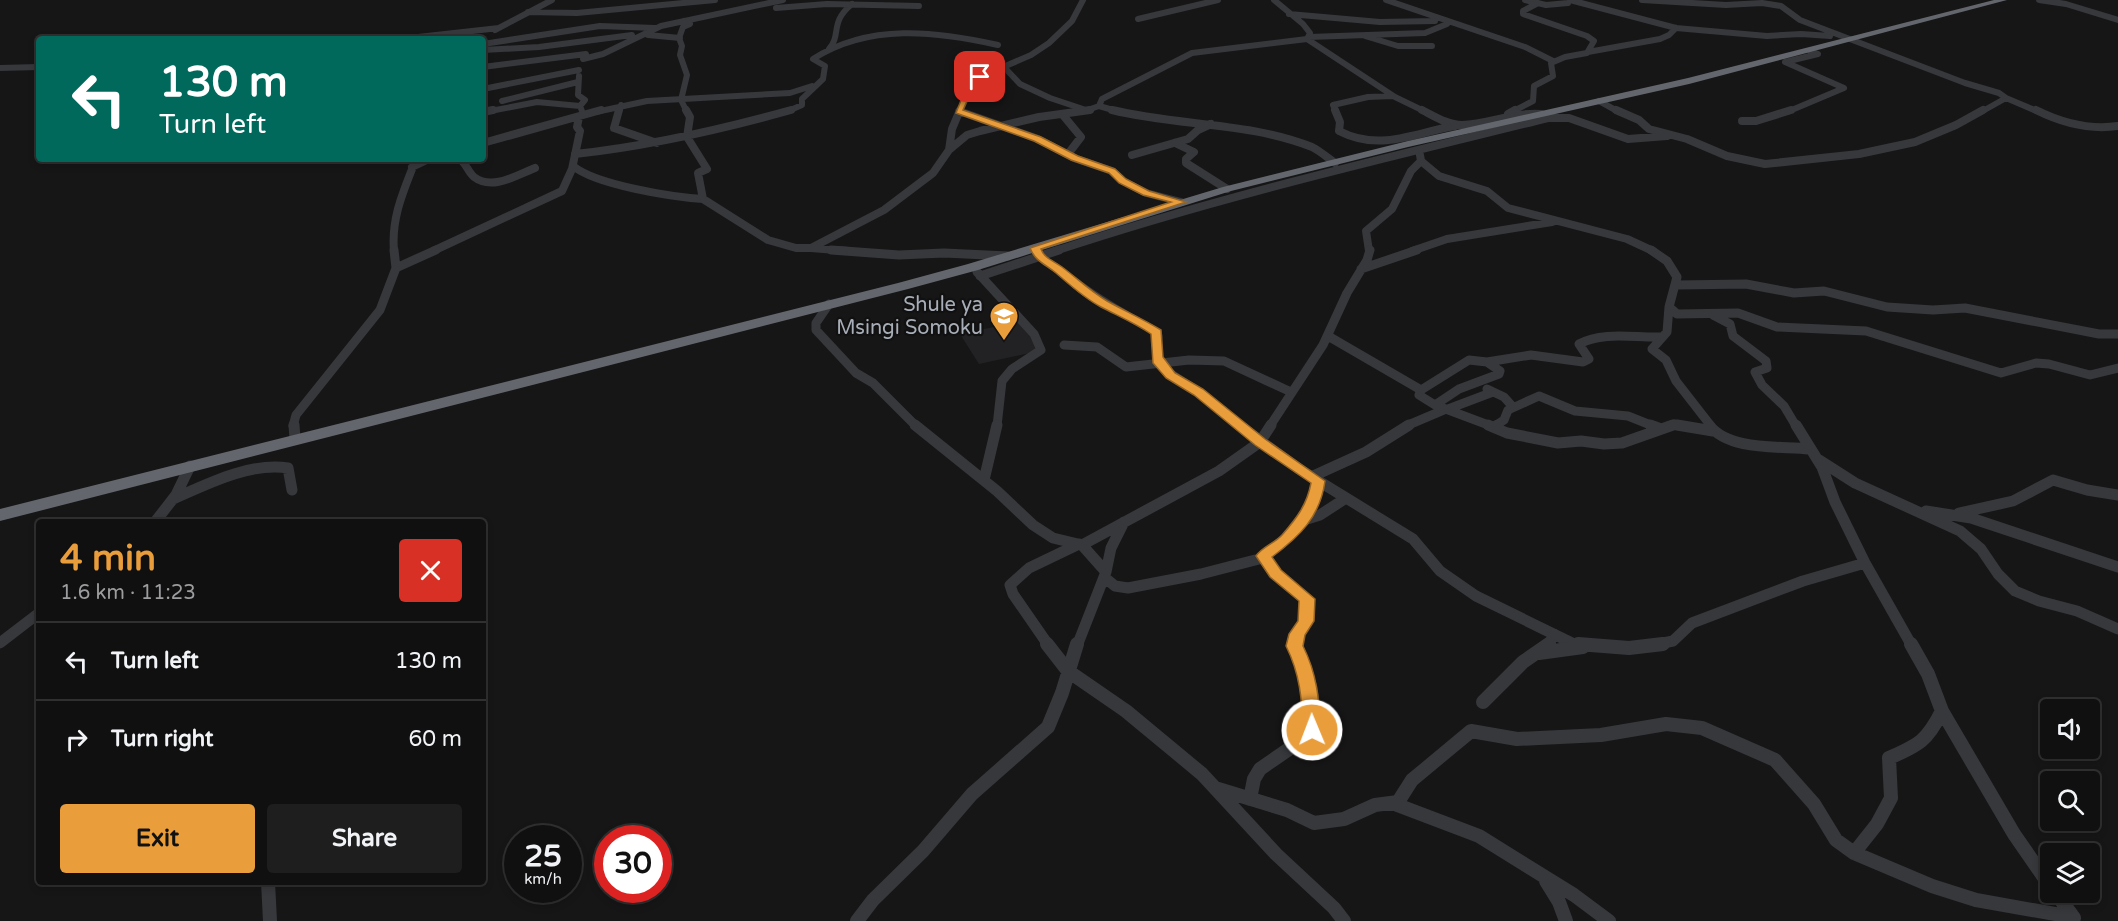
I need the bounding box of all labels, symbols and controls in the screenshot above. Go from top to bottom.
pin [954,51,1005,102]
text: 130 m [159,57,288,108]
icon: left [60,60,138,138]
icon: arrive [963,60,996,93]
text: Turn left [159,108,266,141]
place label: Shule ya Msingi Somoku [836,293,983,340]
school or university icon: Shule ya Msingi Somoku [988,300,1020,342]
text: 4 min [60,537,156,580]
button: close [399,539,462,602]
text: 1.6 km · 11:23 [60,581,196,605]
icon: left [60,645,93,678]
text: Turn left [111,648,199,674]
text: 130 m [395,648,462,674]
position arrow [1280,698,1344,762]
map controls [2040,699,2100,903]
button: sound [2040,699,2100,759]
icon: right [60,723,93,756]
text: Turn right [111,726,213,752]
text: 60 m [408,726,462,752]
button: search [2040,771,2100,831]
button: Exit [60,804,255,873]
button: Share [267,804,462,873]
speed limit sign: 30 [594,825,672,903]
text: 25 [524,838,562,875]
button: layers [2040,843,2100,903]
text: km/h [524,870,562,888]

